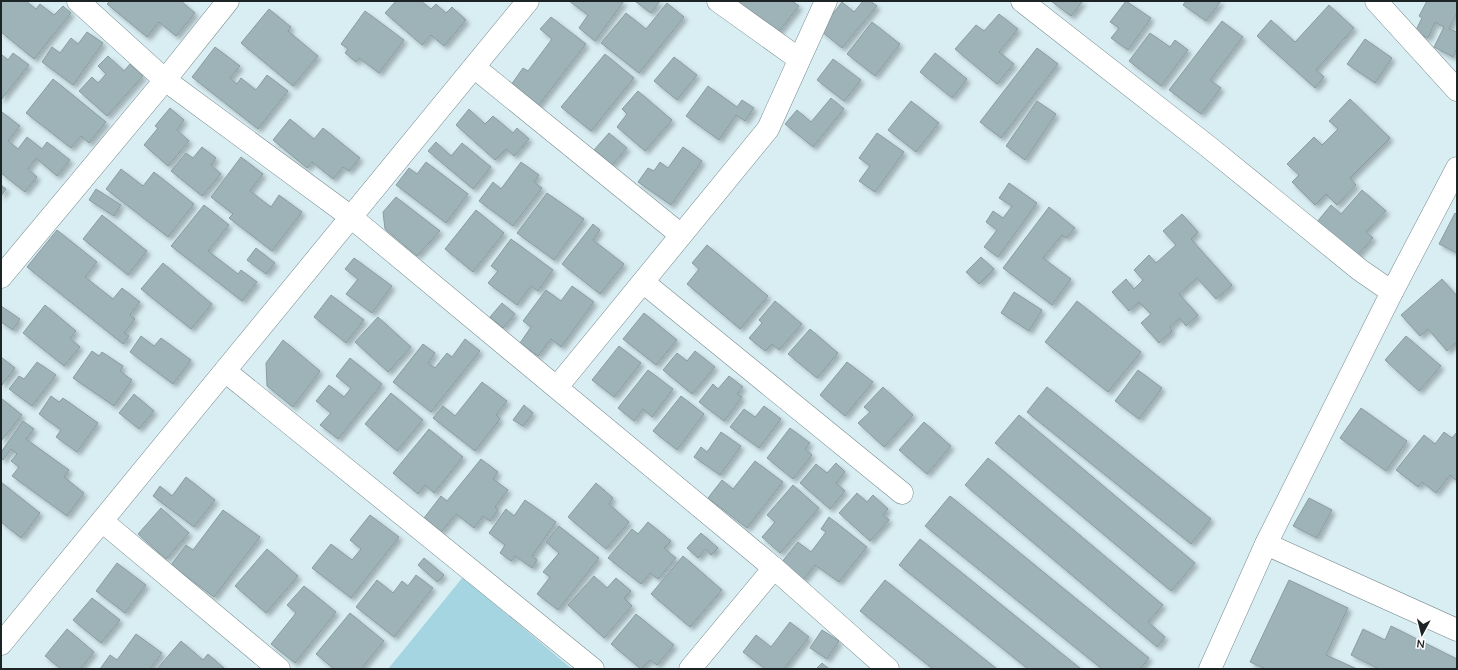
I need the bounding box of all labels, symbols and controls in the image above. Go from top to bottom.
north arrow [1402,614,1442,654]
text: N [1416,635,1426,651]

